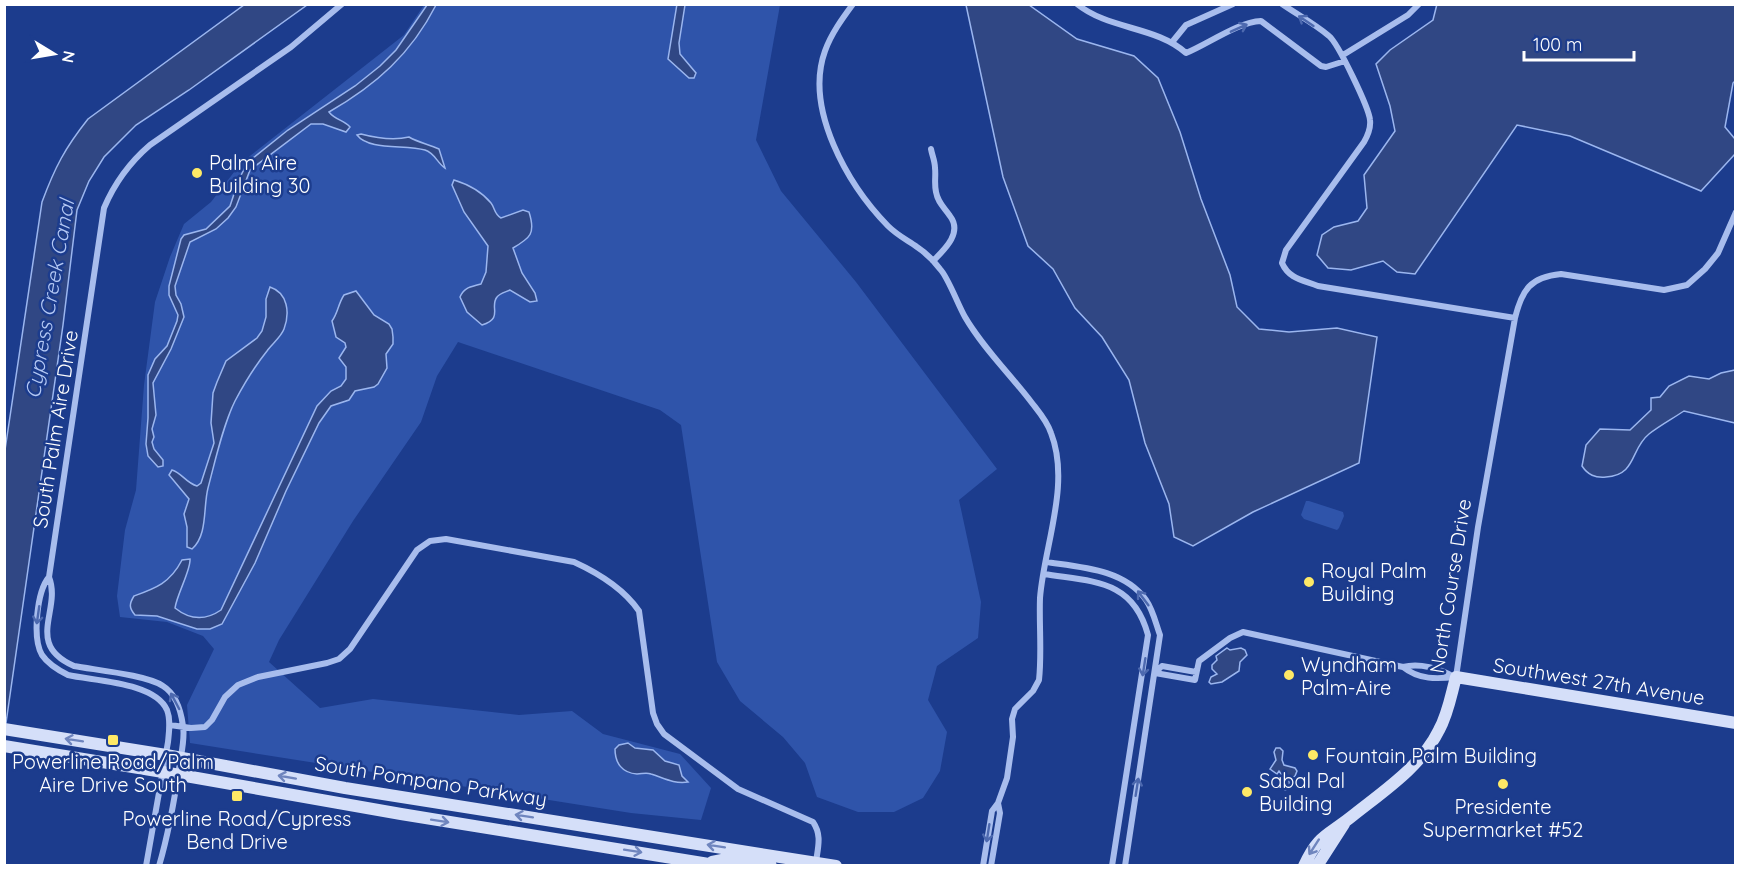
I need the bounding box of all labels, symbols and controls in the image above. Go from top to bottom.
one-way arrow [1299,15,1315,27]
one-way arrow [1230,22,1248,33]
north arrow [24,24,84,84]
scale bar [1524,24,1634,62]
text: 100 m [1533,33,1582,56]
text: N [58,49,80,65]
place label: Palm Aire Building 30 [209,150,310,198]
marker: Palm Aire Building 30 [190,166,204,180]
water label: Cypress Creek Canal [19,195,80,400]
street label: South Palm Aire Drive [27,328,83,530]
street label: North Course Drive [1424,497,1476,675]
place label: Royal Palm Building [1321,558,1427,606]
marker: Royal Palm Building [1302,575,1316,589]
one-way arrow [1136,590,1149,606]
one-way arrow [33,604,44,624]
place label: Wyndham Palm-Aire [1301,652,1397,700]
street label: Southwest 27th Avenue [1491,652,1707,710]
one-way arrow [1138,656,1149,676]
marker: Wyndham Palm-Aire [1282,668,1296,682]
one-way arrow [168,692,180,710]
marker: Powerline Road/Palm Aire Drive South [106,733,120,747]
one-way arrow [65,734,85,745]
place label: Fountain Palm Building [1325,743,1537,768]
marker: Fountain Palm Building [1306,748,1320,762]
place label: Powerline Road/Palm Aire Drive South [12,749,214,797]
street label: South Pompano Parkway [313,750,549,812]
place label: Sabal Pal Building [1259,768,1345,816]
one-way arrow [278,771,297,782]
marker: Presidente Supermarket #52 [1496,777,1510,791]
one-way arrow [1132,778,1143,797]
marker: Sabal Pal Building [1240,785,1254,799]
marker: Powerline Road/Cypress Bend Drive [230,789,244,803]
place label: Presidente Supermarket #52 [1423,794,1583,842]
place label: Powerline Road/Cypress Bend Drive [123,806,351,854]
one-way arrow [515,810,534,821]
one-way arrow [430,815,450,826]
one-way arrow [983,823,994,843]
one-way arrow [1308,838,1320,855]
one-way arrow [707,841,727,852]
one-way arrow [623,846,642,857]

